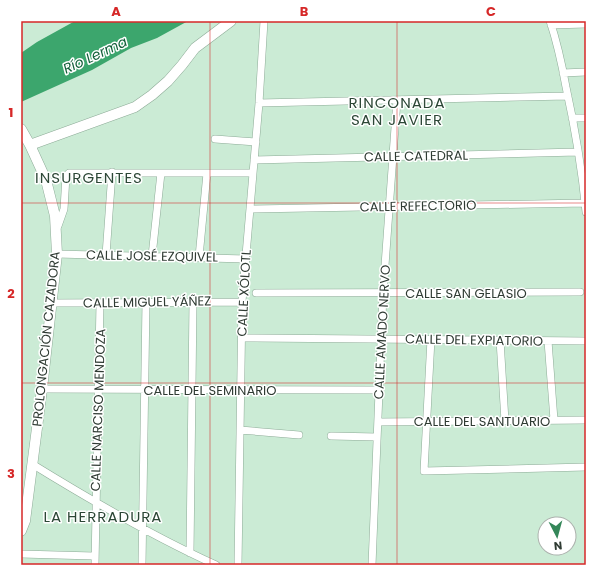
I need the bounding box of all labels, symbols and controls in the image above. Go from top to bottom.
text: A [111,2,121,21]
text: B [300,2,309,21]
text: C [486,2,496,21]
water label: Río Lerma [60,31,131,79]
district label: RINCONADA SAN JAVIER [348,92,446,130]
text: 1 [9,103,13,122]
street label: CALLE CATEDRAL [364,146,469,166]
district label: INSURGENTES [35,167,143,188]
street label: CALLE REFECTORIO [360,195,476,217]
street label: CALLE JOSÉ EZQUIVEL [86,245,219,267]
street label: CALLE XÓLOTL [232,249,256,337]
street label: PROLONGACIÓN CAZADORA [27,250,65,428]
street label: CALLE AMADO NERVO [369,264,395,400]
text: 2 [7,284,15,303]
street label: CALLE SAN GELASIO [405,284,527,303]
street label: CALLE MIGUEL YÁÑEZ [83,291,211,313]
street label: CALLE NARCISO MENDOZA [86,328,110,492]
street label: CALLE DEL EXPIATORIO [405,329,543,351]
street label: CALLE DEL SEMINARIO [143,381,277,400]
street label: CALLE DEL SANTUARIO [414,412,550,431]
text: 3 [7,464,15,483]
district label: LA HERRADURA [44,506,162,527]
north arrow [537,516,577,556]
text: N [553,538,563,554]

